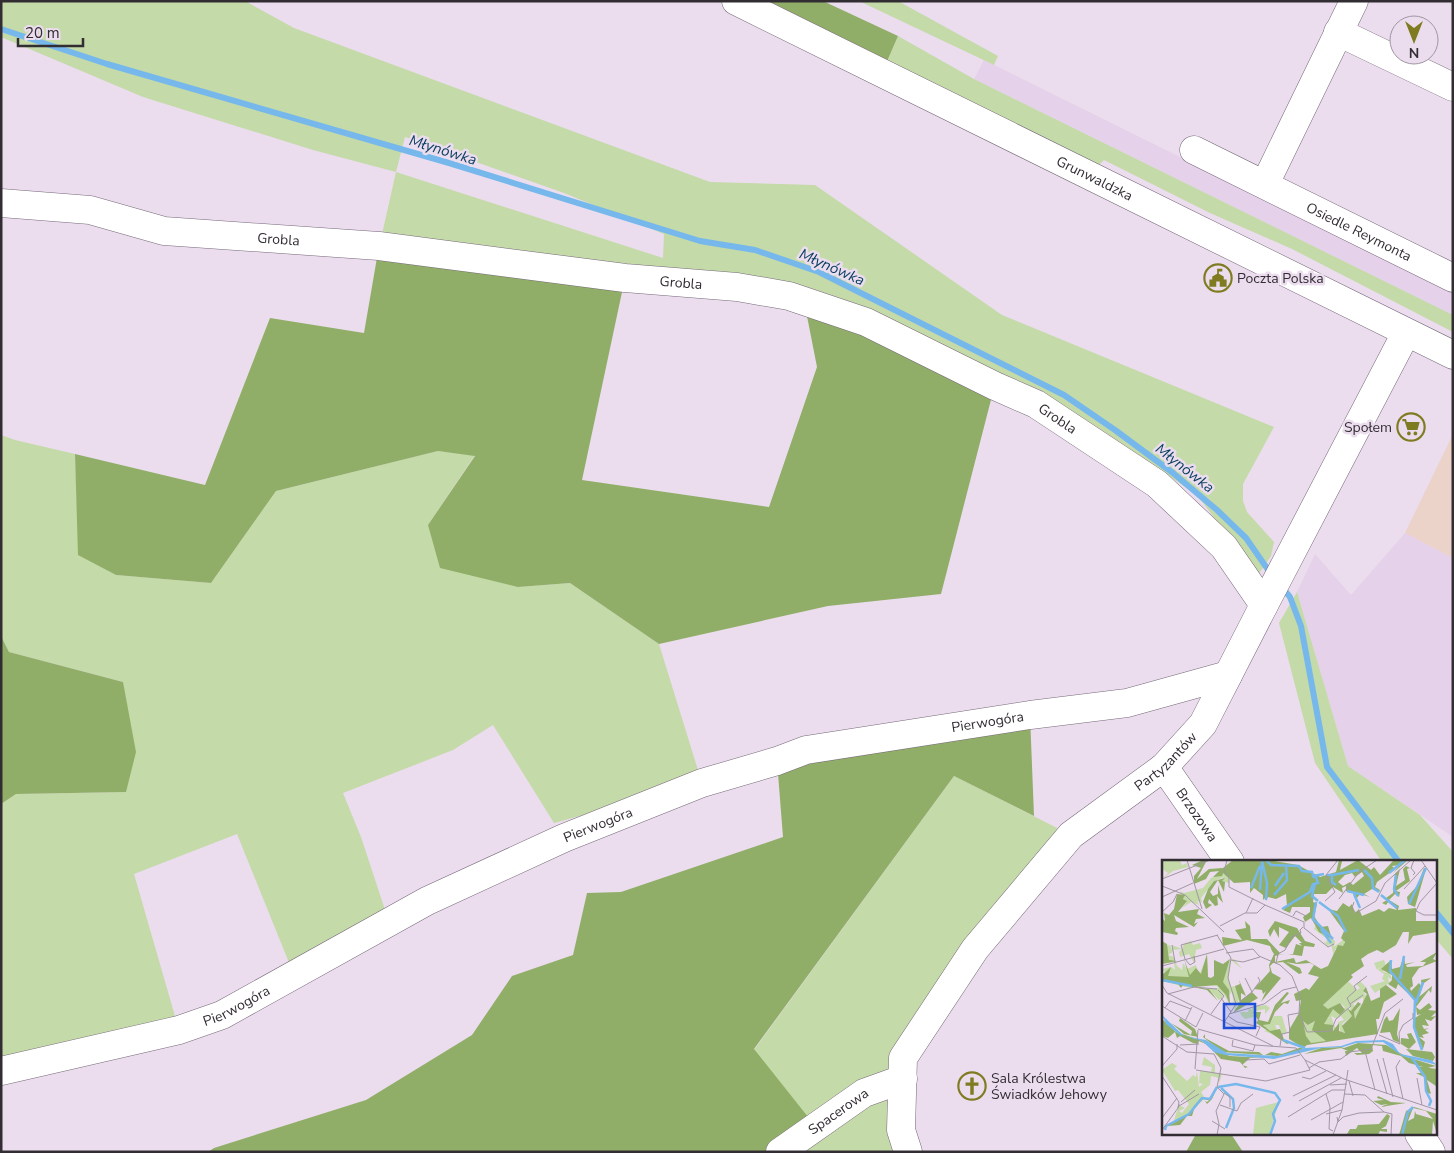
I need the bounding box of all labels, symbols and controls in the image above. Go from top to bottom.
scale bar [18,15,82,47]
north arrow [1389,15,1439,65]
text: 20 m [25,23,60,43]
text: N [1409,43,1419,62]
water label: Młynówka [407,130,479,170]
street label: Grunwaldzka [1053,152,1136,205]
street label: Osiedle Reymonta [1303,198,1415,266]
street label: Grobla [257,229,300,250]
water label: Młynówka [796,244,868,290]
public building icon: Poczta Polska [1203,263,1233,293]
place label: Poczta Polska [1237,269,1324,288]
street label: Grobla [659,272,703,294]
street label: Grobla [1034,399,1080,438]
supermarket icon: Społem [1396,412,1426,442]
place label: Społem [1344,418,1392,437]
water label: Młynówka [1151,439,1219,497]
street label: Pierwogóra [950,707,1025,737]
street label: Partyzantów [1131,728,1202,796]
street label: Brzozowa [1171,784,1222,846]
street label: Pierwogóra [561,803,635,847]
inset map [1162,860,1436,1136]
street label: Pierwogóra [200,981,273,1031]
place label: Sala Królestwa Świadków Jehowy [991,1069,1108,1104]
church icon: Sala Królestwa Świadków Jehowy [957,1071,987,1101]
street label: Spacerowa [804,1084,872,1139]

